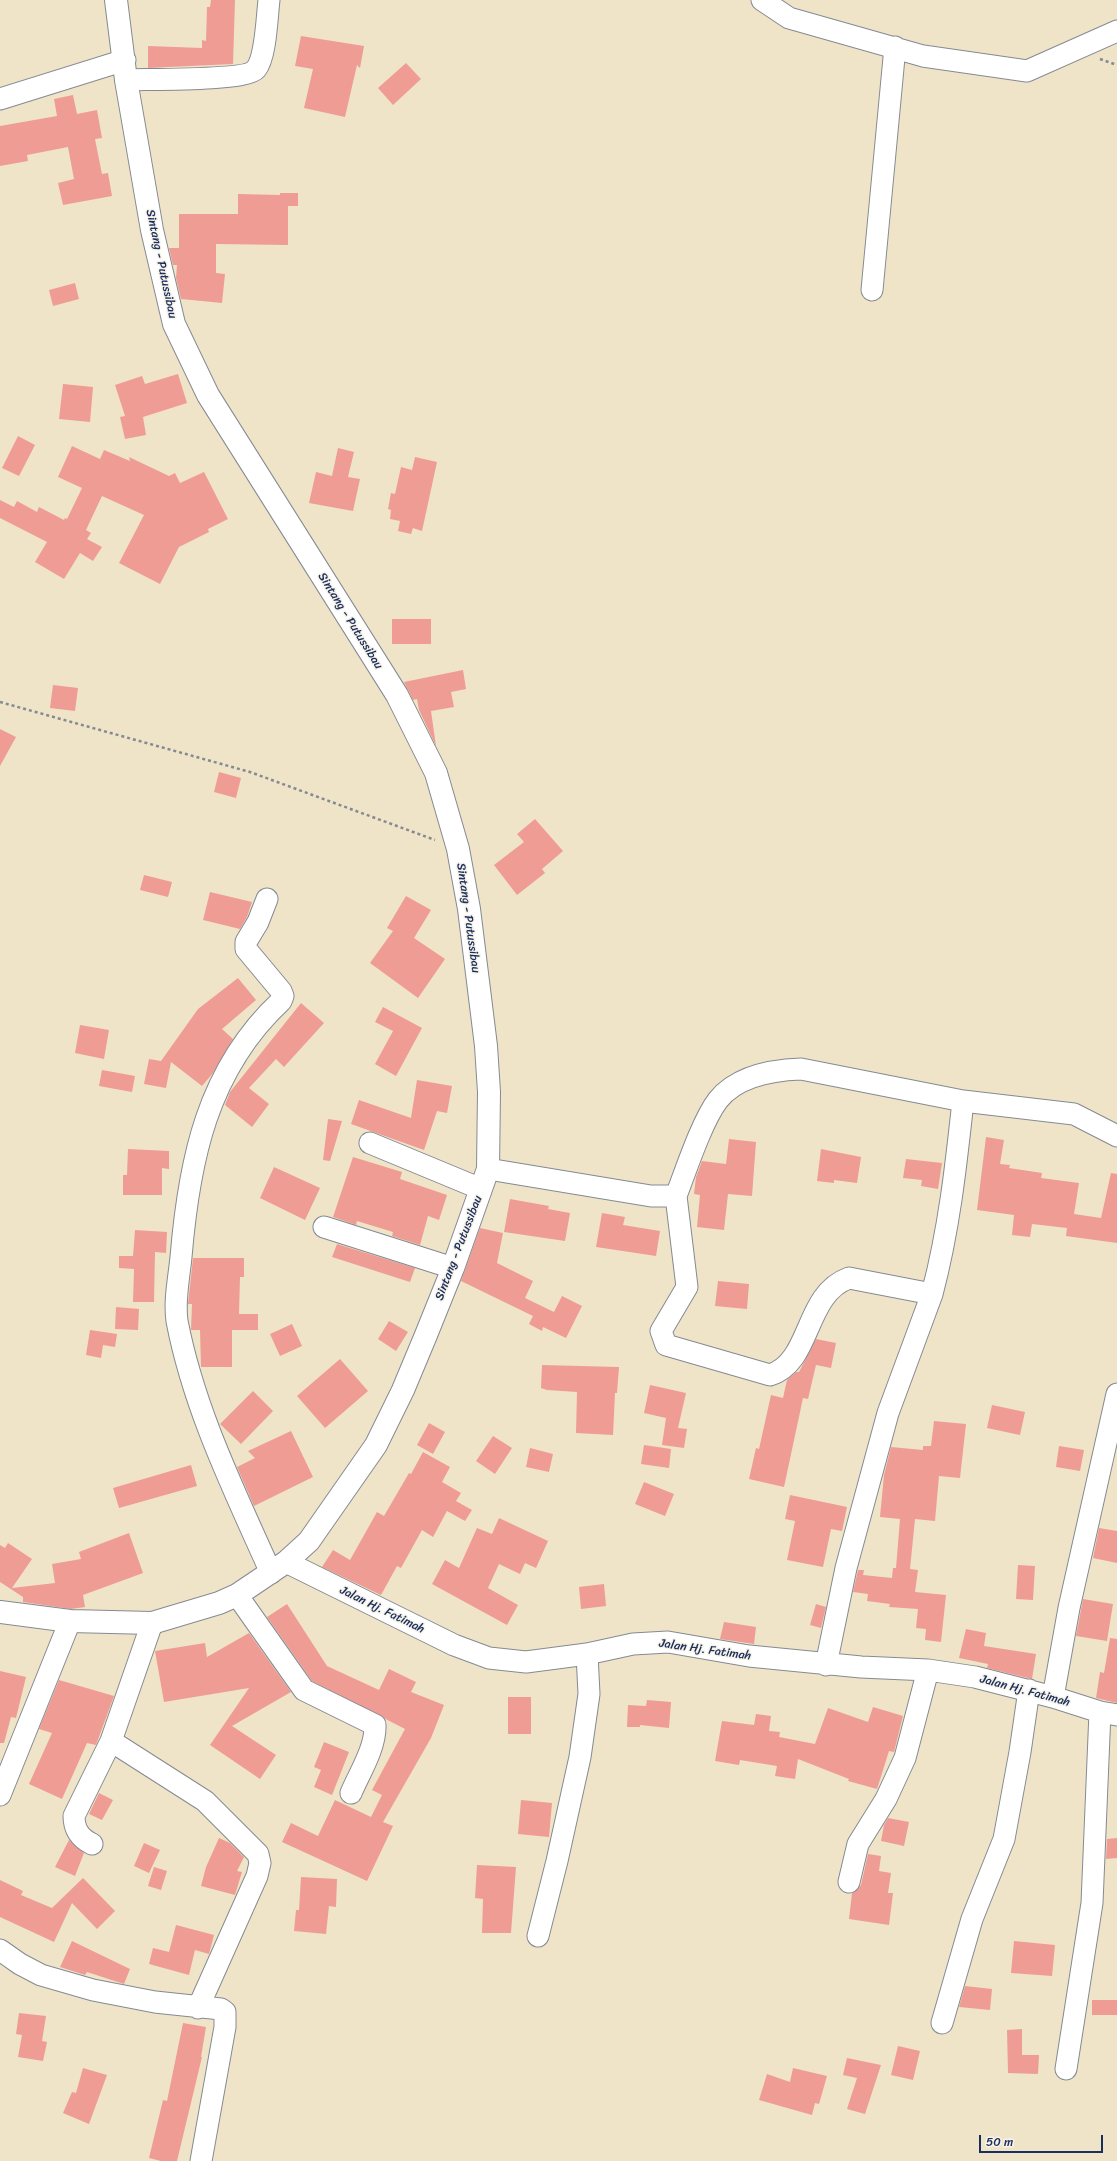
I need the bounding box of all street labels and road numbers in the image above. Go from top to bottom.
street label: Sintang - Putussibau [142,208,180,320]
street label: Sintang - Putussibau [314,570,386,672]
street label: Sintang - Putussibau [453,862,483,974]
street label: Sintang - Putussibau [432,1194,486,1302]
street label: Jalan Hj. Fatimah [337,1583,427,1637]
street label: Jalan Hj. Fatimah [658,1636,752,1664]
street label: Jalan Hj. Fatimah [978,1672,1072,1710]

